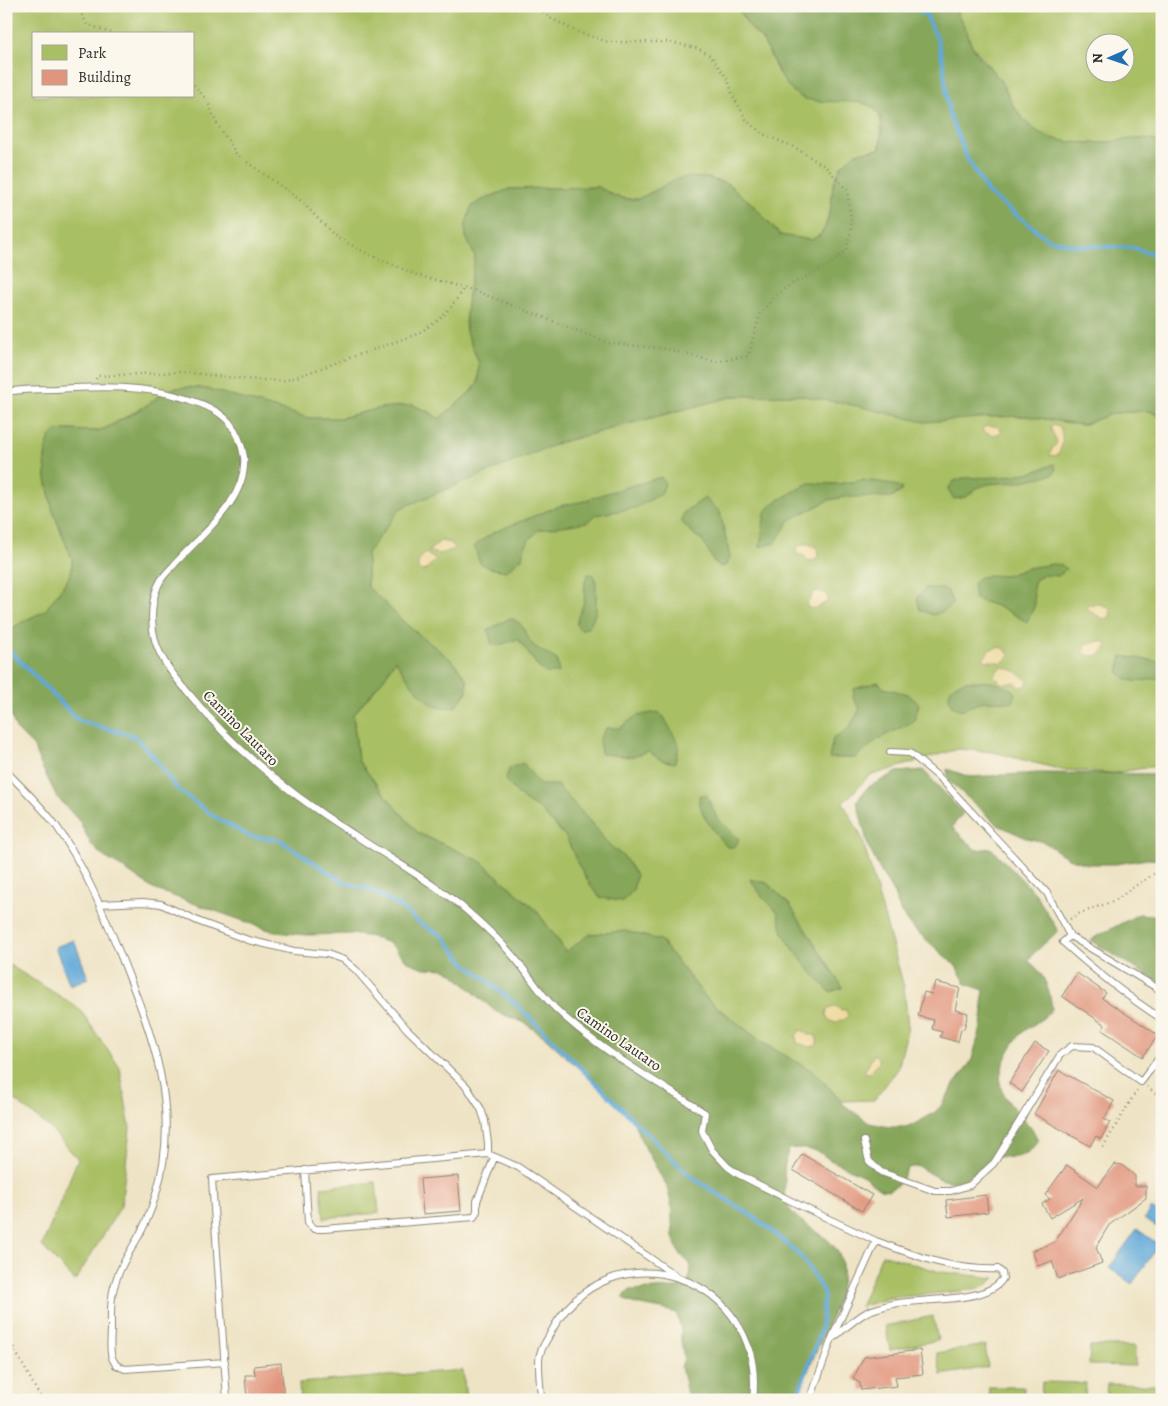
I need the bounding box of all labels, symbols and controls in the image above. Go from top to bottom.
legend [32,32,195,98]
north arrow [1086,32,1136,82]
text: Park [78,43,107,63]
text: N [1088,53,1107,64]
text: Building [78,67,131,87]
street label: Camino Lautaro [199,686,283,770]
street label: Camino Lautaro [573,1002,665,1076]

